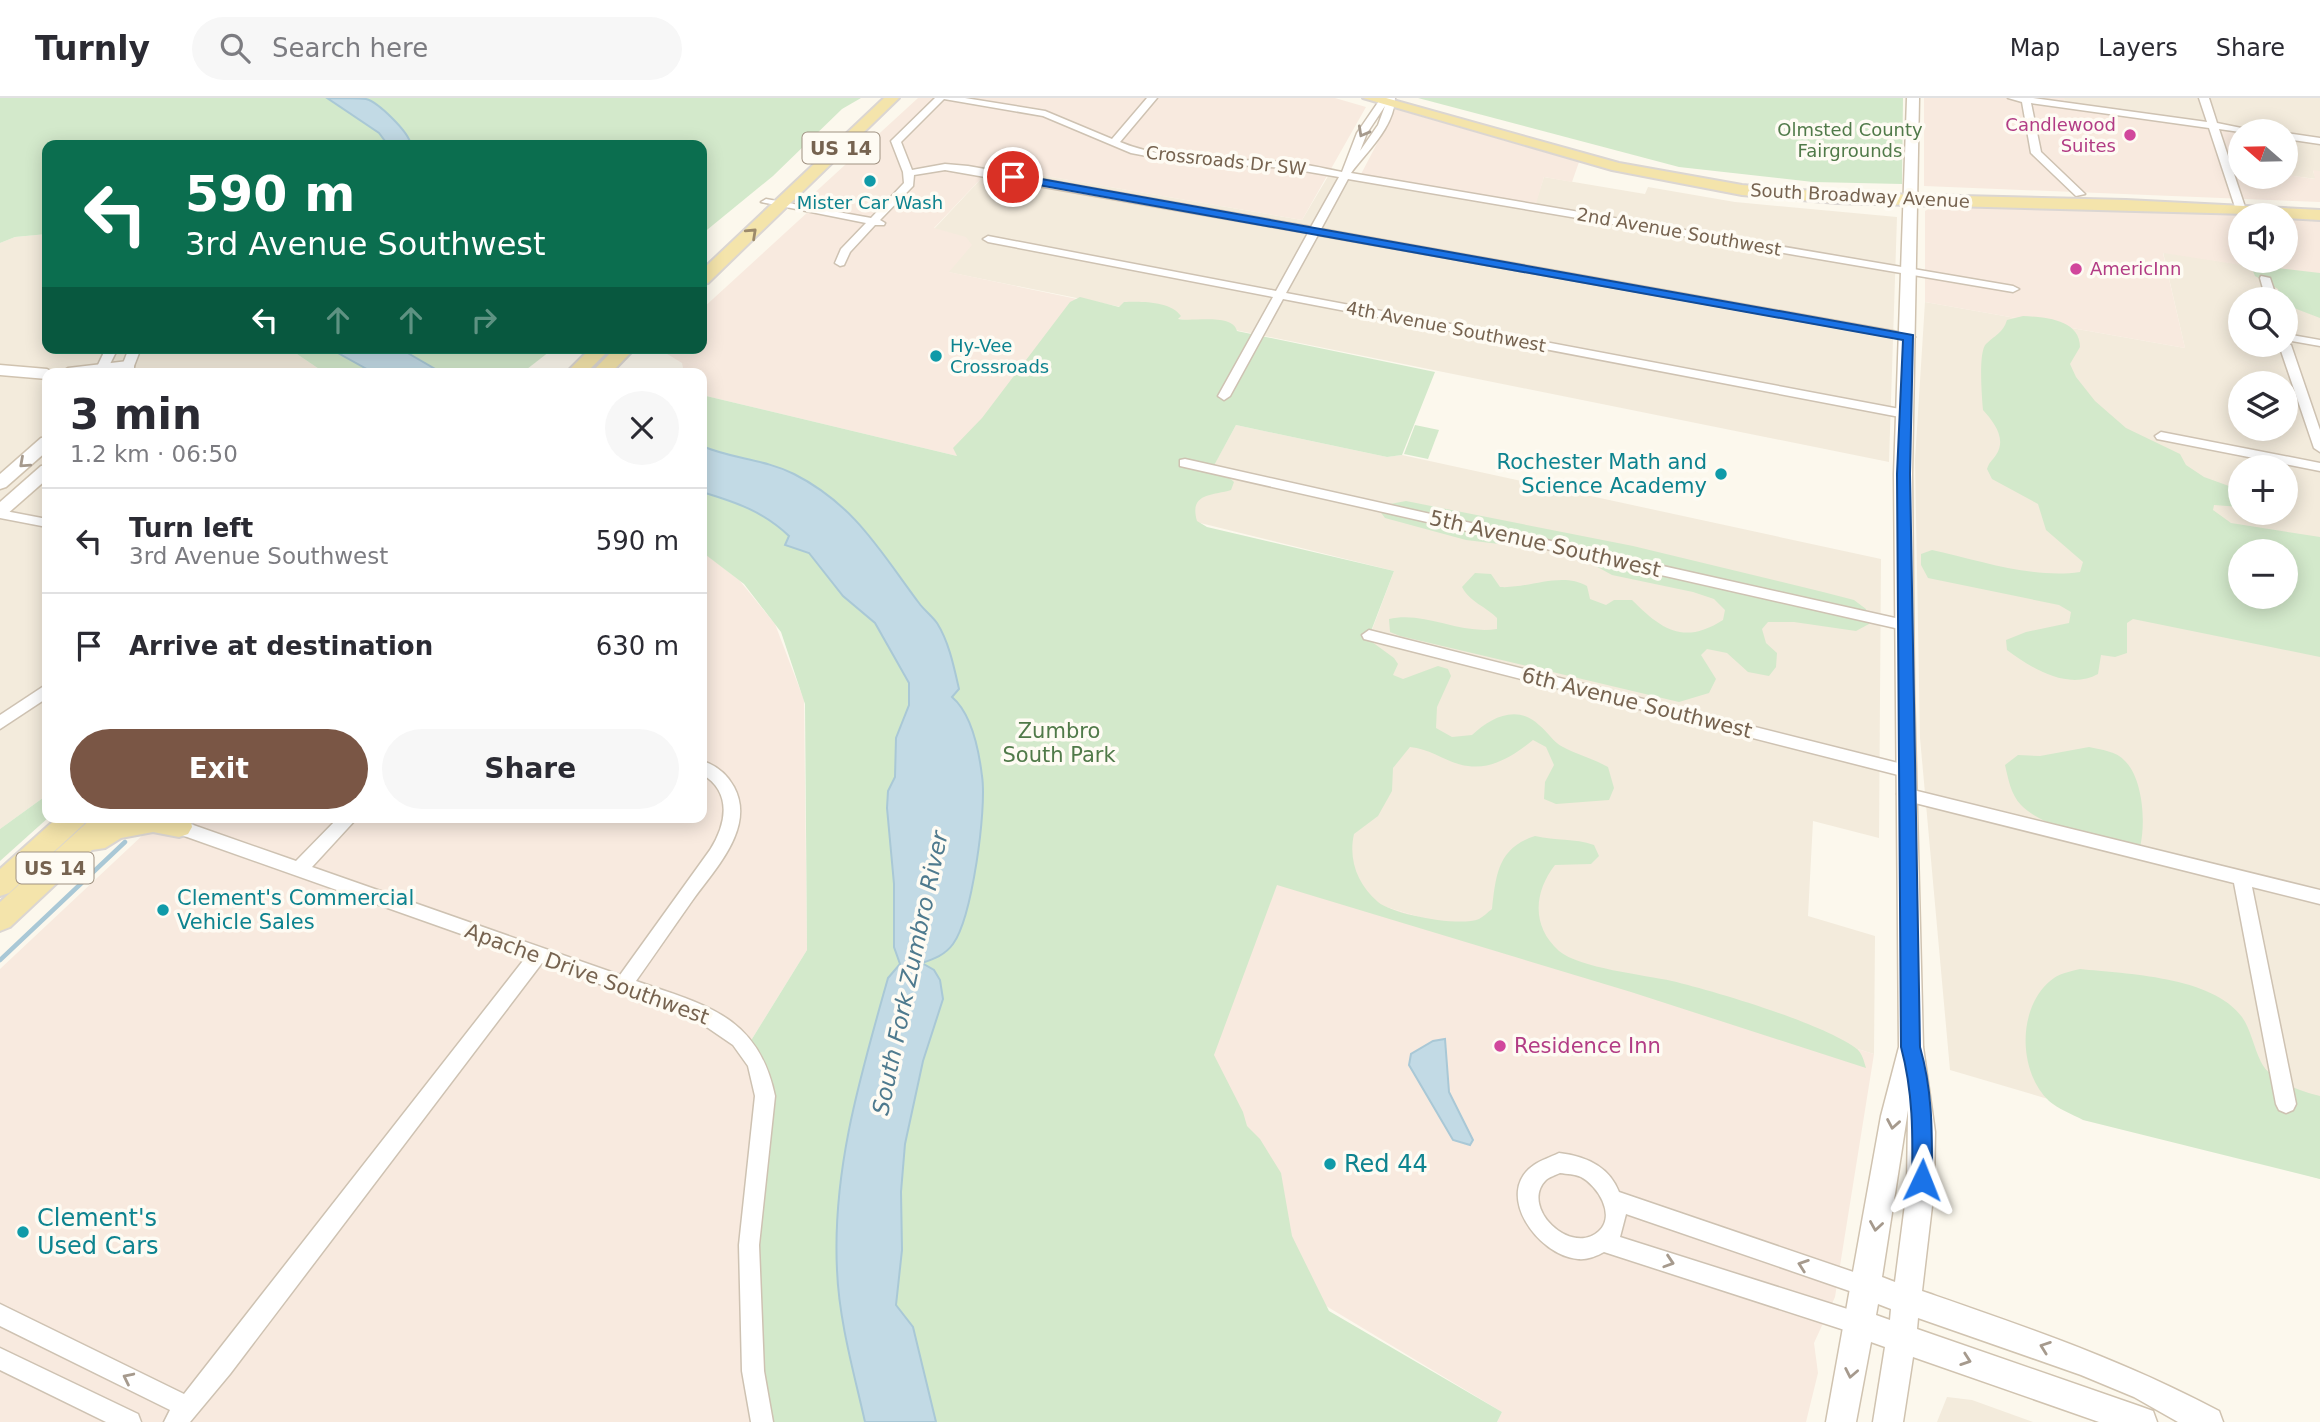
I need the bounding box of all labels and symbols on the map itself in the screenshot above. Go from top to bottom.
place label: Candlewood Suites [2005,114,2116,156]
park label: Olmsted County Fairgrounds [1777,119,1923,161]
north arrow [2228,119,2298,189]
one-way arrow [1358,124,1371,137]
marker: Candlewood Suites [2122,127,2138,143]
road number: US 14 [802,132,880,164]
street label: Crossroads Dr SW [1145,142,1307,179]
pin [983,147,1043,207]
marker: Mister Car Wash [862,173,878,189]
street label: South Broadway Avenue [1750,179,1970,212]
place label: Mister Car Wash [797,192,943,213]
street label: 2nd Avenue Southwest [1575,203,1783,260]
one-way arrow [744,228,757,241]
place label: AmericInn [2090,258,2181,279]
marker: AmericInn [2068,261,2084,277]
street label: 4th Avenue Southwest [1345,297,1548,356]
place label: Hy-Vee Crossroads [950,335,1049,377]
marker: Hy-Vee Crossroads [928,348,944,364]
place label: Rochester Math and Science Academy [1497,450,1707,498]
one-way arrow [19,455,32,467]
marker: Rochester Math and Science Academy [1713,466,1729,482]
street label: 5th Avenue Southwest [1427,506,1663,582]
street label: 6th Avenue Southwest [1519,663,1755,743]
park label: Zumbro South Park [1002,719,1116,767]
water label: South Fork Zumbro River [867,827,953,1117]
road number: US 14 [16,852,94,884]
place label: Clement's Commercial Vehicle Sales [177,886,414,934]
marker: Clement's Commercial Vehicle Sales [155,902,171,918]
street label: Apache Drive Southwest [462,919,712,1029]
place label: Residence Inn [1514,1034,1661,1058]
marker: Residence Inn [1492,1038,1508,1054]
one-way arrow [1886,1118,1901,1130]
position arrow [1885,1143,1959,1217]
place label: Red 44 [1344,1150,1428,1178]
marker: Red 44 [1322,1156,1338,1172]
place label: Clement's Used Cars [37,1204,159,1260]
one-way arrow [1869,1220,1884,1232]
marker: Clement's Used Cars [15,1224,31,1240]
one-way arrow [1662,1254,1674,1269]
one-way arrow [1797,1259,1809,1273]
one-way arrow [2039,1341,2051,1355]
one-way arrow [1959,1352,1971,1366]
one-way arrow [1844,1367,1859,1379]
one-way arrow [123,1372,135,1386]

